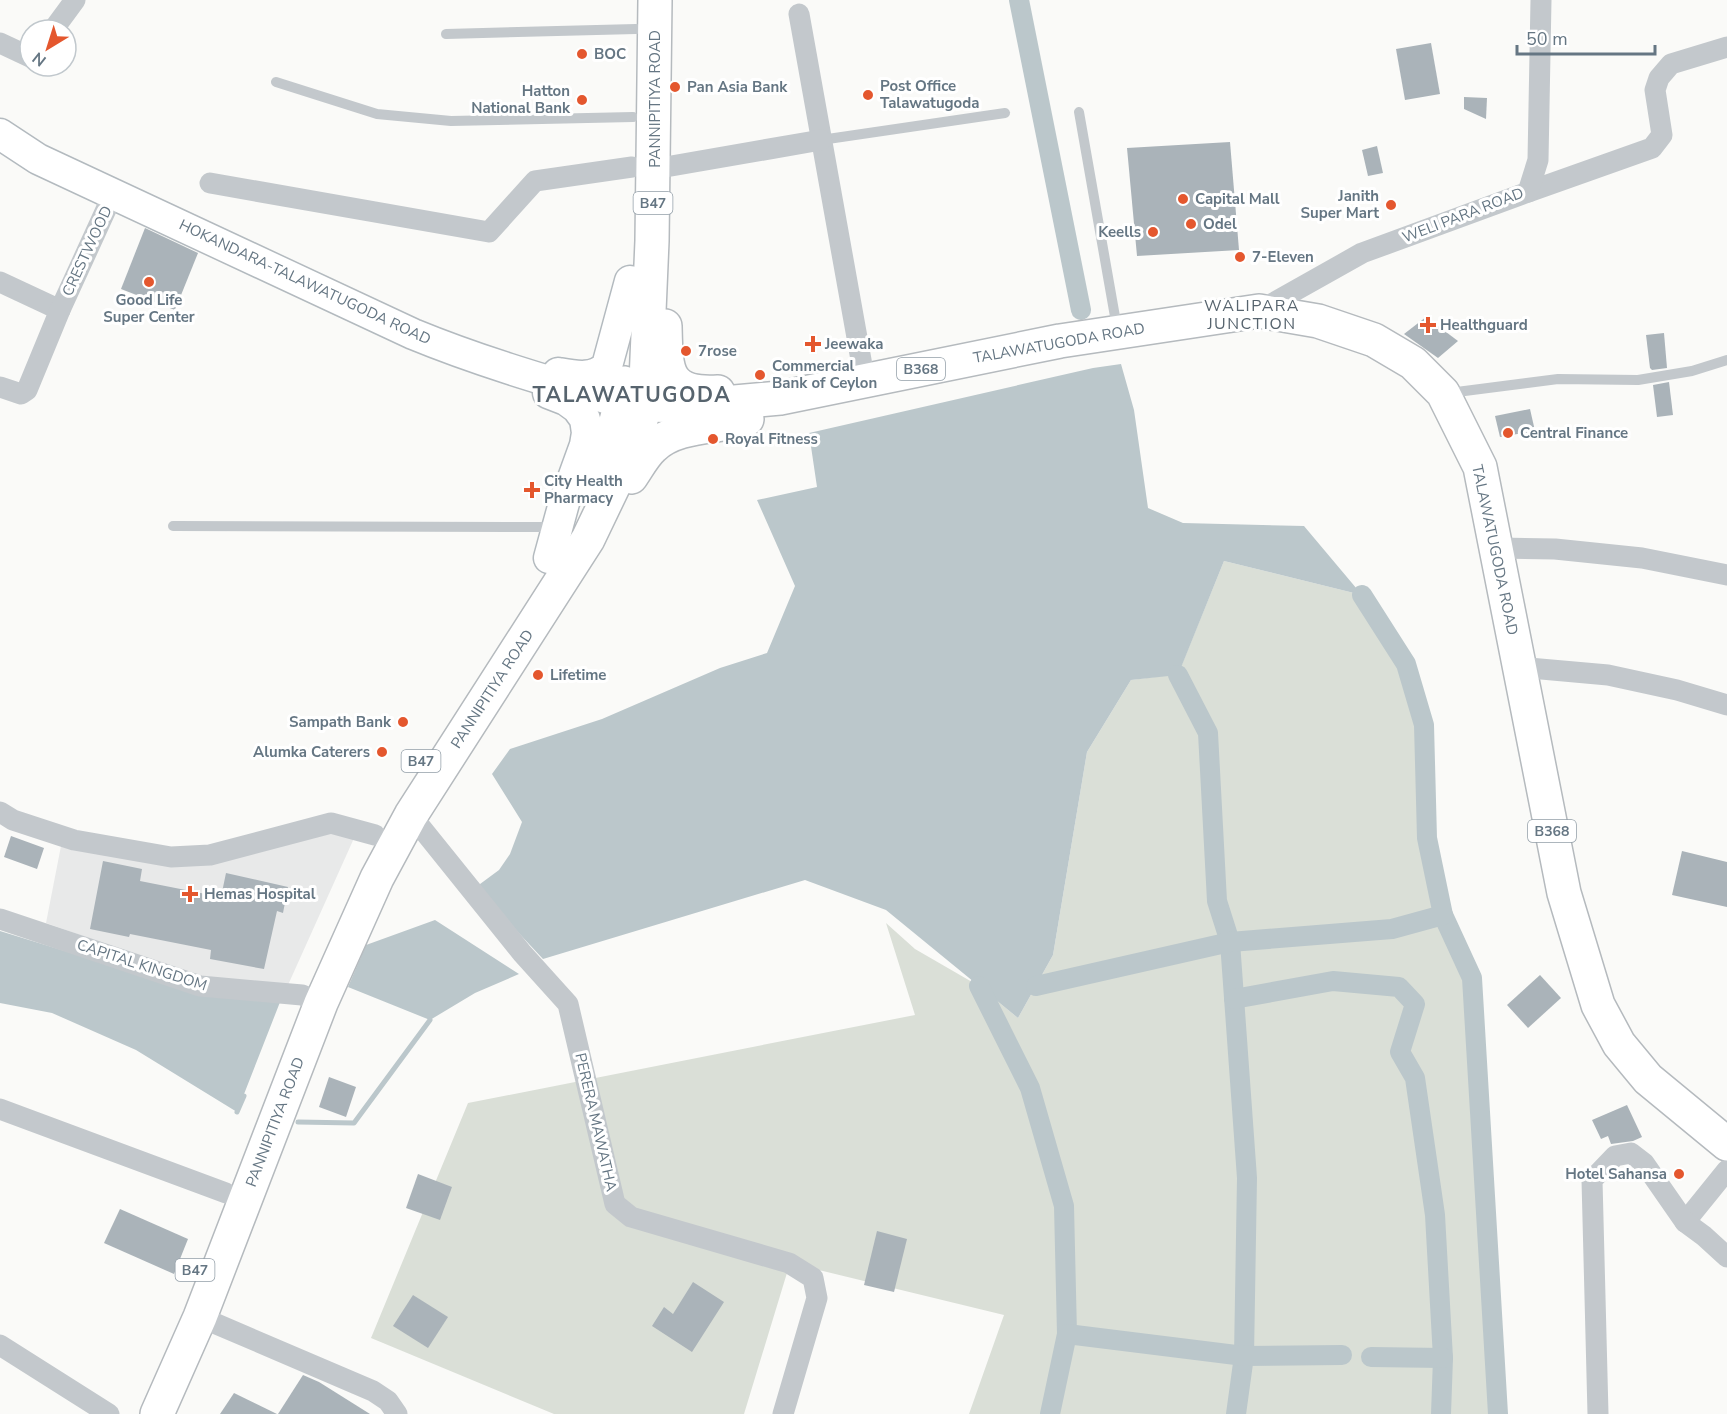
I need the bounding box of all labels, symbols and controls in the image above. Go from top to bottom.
north arrow [18,18,78,78]
scale bar [1517,18,1655,56]
text: 50 m [1526,27,1568,51]
street label: PANNIPITIYA ROAD [645,30,665,168]
place label: BOC [594,44,626,64]
text: N [28,47,51,71]
marker: BOC [575,47,589,61]
place label: Post Office Talawatugoda [880,76,979,113]
place label: Pan Asia Bank [687,77,788,97]
marker: Pan Asia Bank [668,80,682,94]
place label: Hatton National Bank [471,81,571,118]
marker: Post Office Talawatugoda [861,88,875,102]
marker: Hatton National Bank [575,93,589,107]
street label: WELI PARA ROAD [1399,183,1527,247]
place label: Janith Super Mart [1301,186,1379,223]
place label: Capital Mall [1195,189,1280,209]
road number: B47 [634,192,672,214]
marker: Capital Mall [1176,192,1190,206]
marker: Janith Super Mart [1384,198,1398,212]
street label: CRESTWOOD [57,203,117,299]
place label: Odel [1203,214,1237,234]
street label: HOKANDARA-TALAWATUGODA ROAD [176,215,434,349]
marker: Odel [1184,217,1198,231]
place label: Keells [1098,222,1141,242]
marker: Keells [1146,225,1160,239]
place label: 7-Eleven [1252,247,1314,267]
marker: 7-Eleven [1233,250,1247,264]
marker: Good Life Super Center [142,275,156,289]
place label: Good Life Super Center [103,290,195,327]
district label: WALIPARA JUNCTION [1204,295,1300,335]
place label: Healthguard [1440,315,1528,335]
street label: TALAWATUGODA ROAD [972,318,1146,368]
marker: Healthguard [1421,318,1435,332]
place label: Jeewaka [824,334,884,354]
marker: Jeewaka [806,337,820,351]
place label: 7rose [698,341,737,361]
marker: 7rose [679,344,693,358]
place label: Commercial Bank of Ceylon [772,356,877,393]
road number: B368 [897,358,945,380]
marker: Commercial Bank of Ceylon [753,368,767,382]
district label: TALAWATUGODA [533,381,731,409]
place label: Central Finance [1520,423,1628,443]
marker: Central Finance [1501,426,1515,440]
place label: Royal Fitness [725,429,818,449]
marker: Royal Fitness [706,432,720,446]
street label: TALAWATUGODA ROAD [1467,463,1523,637]
place label: City Health Pharmacy [544,471,623,508]
marker: City Health Pharmacy [525,483,539,497]
street label: PANNIPITIYA ROAD [446,626,538,752]
place label: Lifetime [550,665,607,685]
marker: Lifetime [531,668,545,682]
place label: Sampath Bank [289,712,392,732]
marker: Sampath Bank [396,715,410,729]
place label: Alumka Caterers [253,742,370,762]
marker: Alumka Caterers [375,745,389,759]
road number: B47 [402,750,440,772]
road number: B368 [1528,820,1576,842]
place label: Hemas Hospital [204,884,316,904]
marker: Hemas Hospital [181,885,199,903]
street label: CAPITAL KINGDOM [74,935,210,995]
street label: PERERA MAWATHA [570,1051,622,1193]
street label: PANNIPITIYA ROAD [241,1054,309,1190]
place label: Hotel Sahansa [1565,1164,1667,1184]
marker: Hotel Sahansa [1672,1167,1686,1181]
road number: B47 [176,1259,214,1281]

